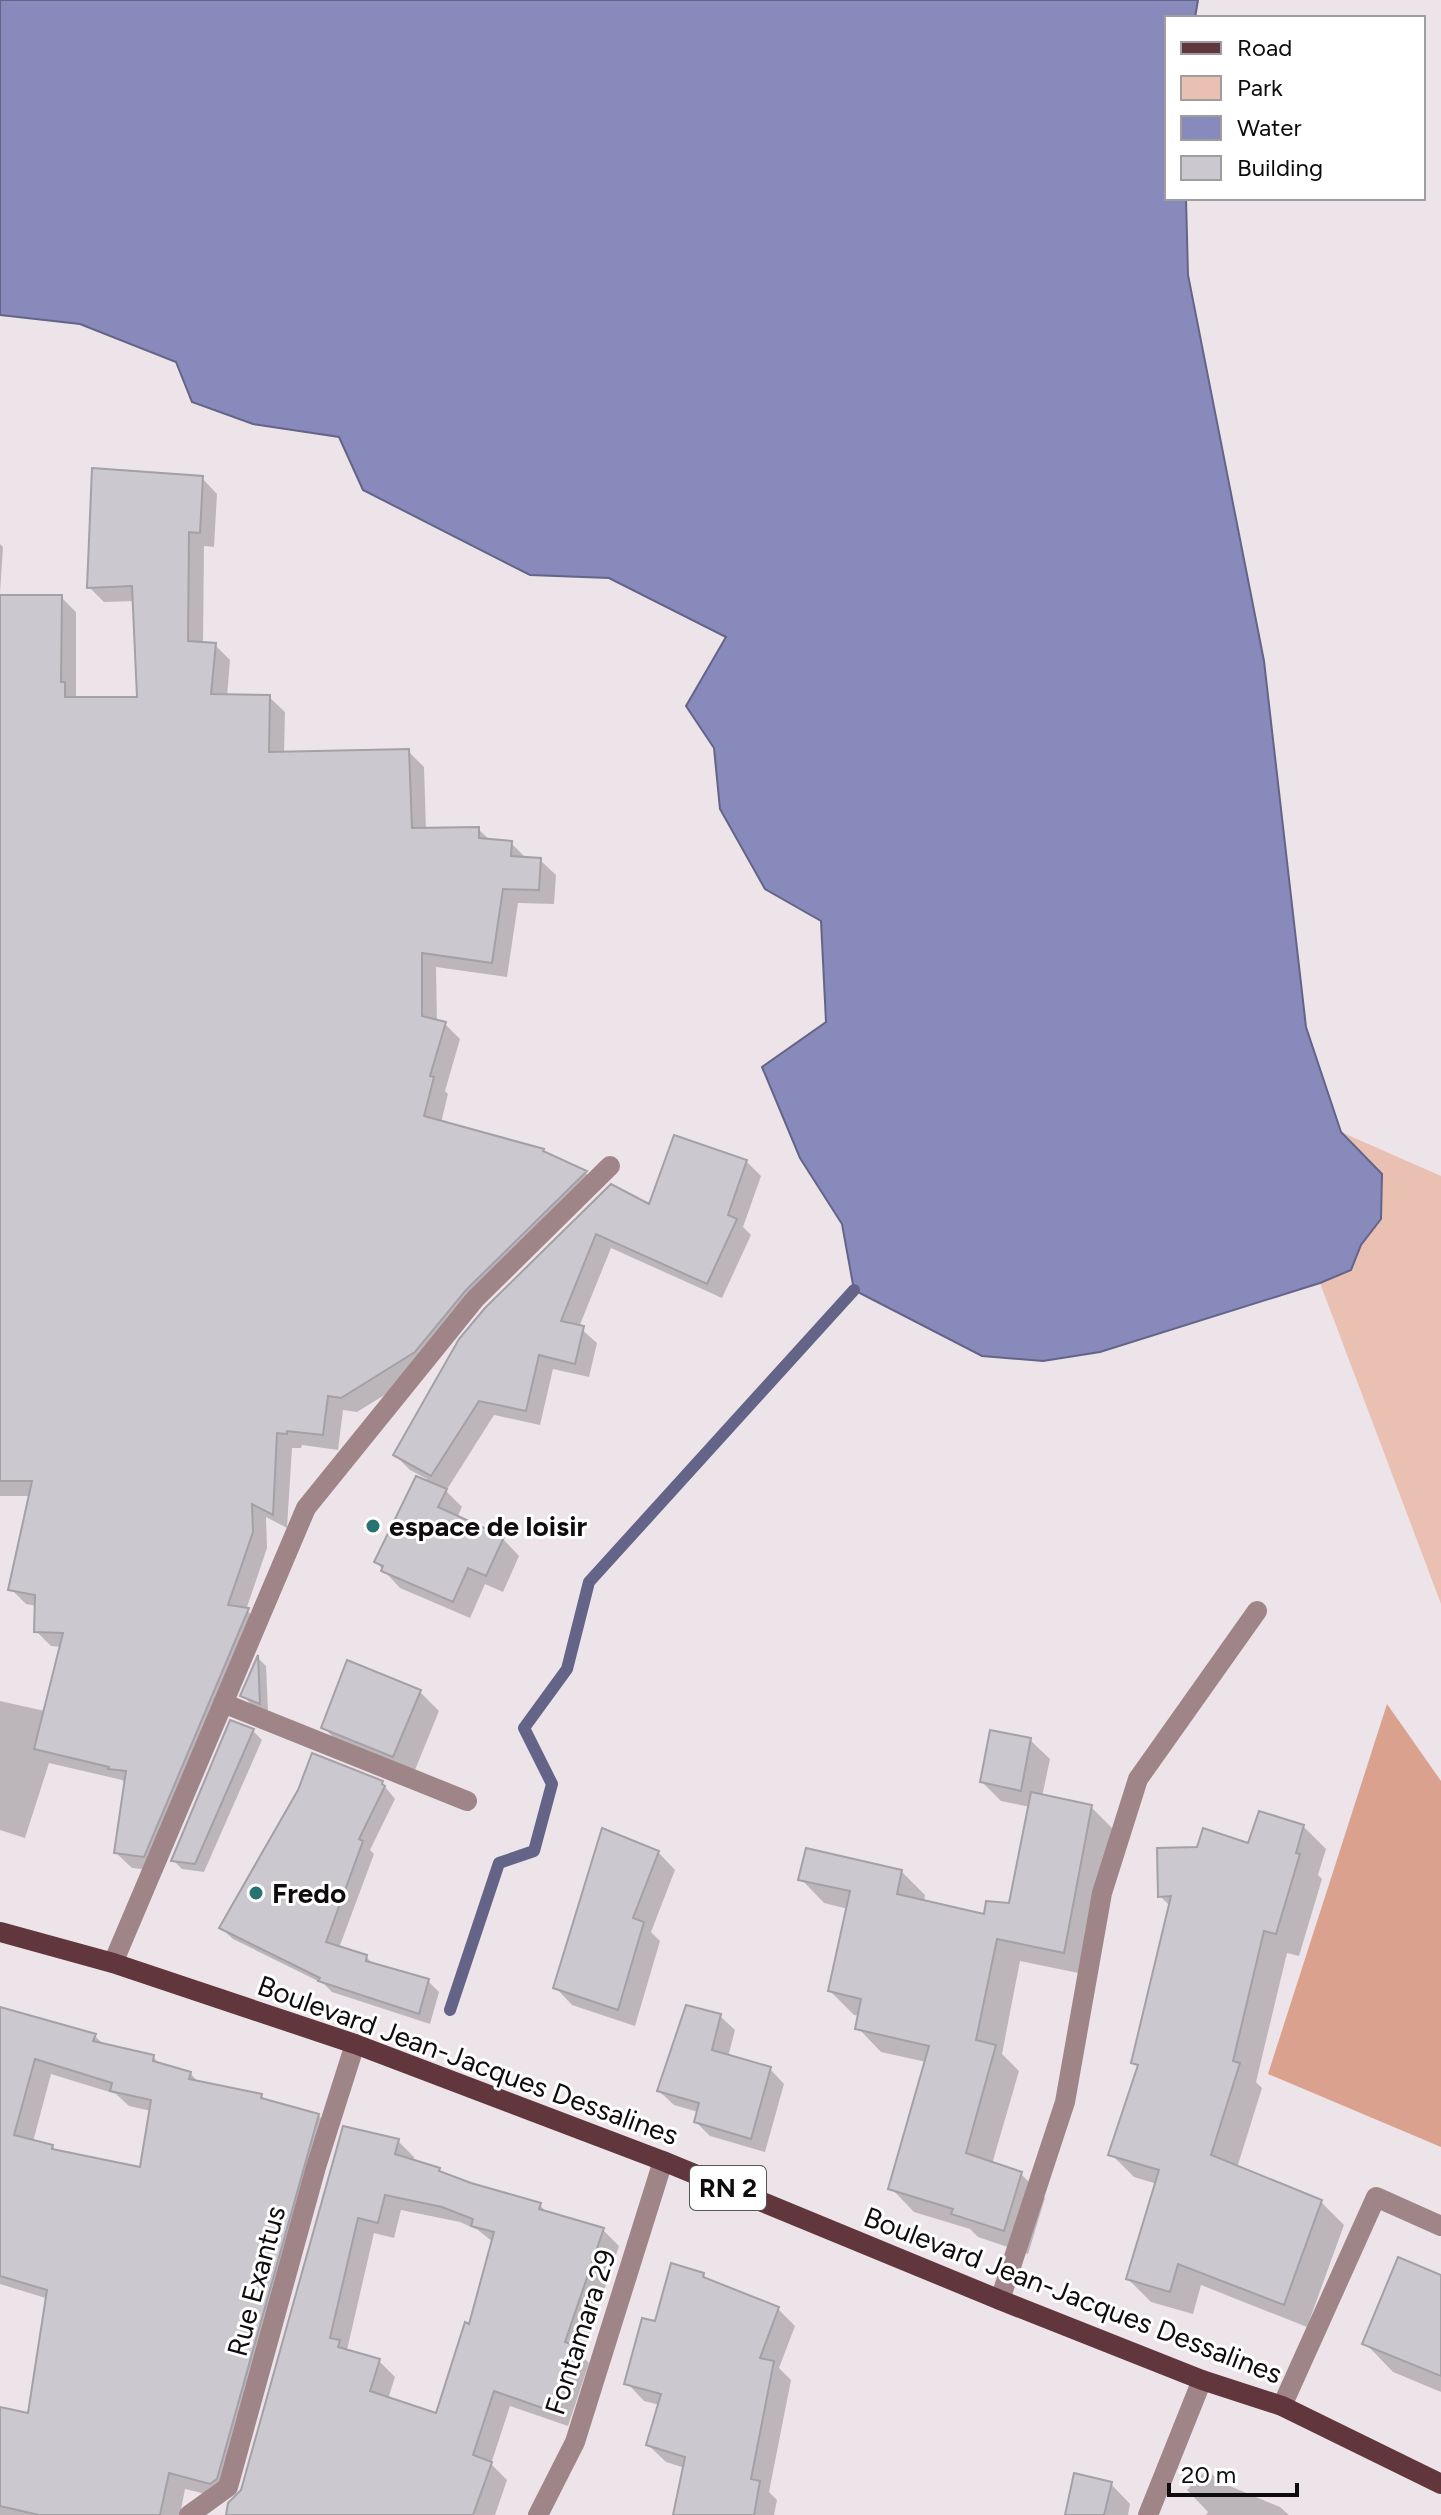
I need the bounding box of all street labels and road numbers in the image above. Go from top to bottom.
street label: Boulevard Jean-Jacques Dessalines [253,1968,683,2152]
road number: RN 2 [690,2166,766,2210]
street label: Boulevard Jean-Jacques Dessalines [859,2199,1287,2391]
street label: Rue Exantus [220,2202,292,2360]
street label: Fontamara 29 [537,2245,623,2419]

